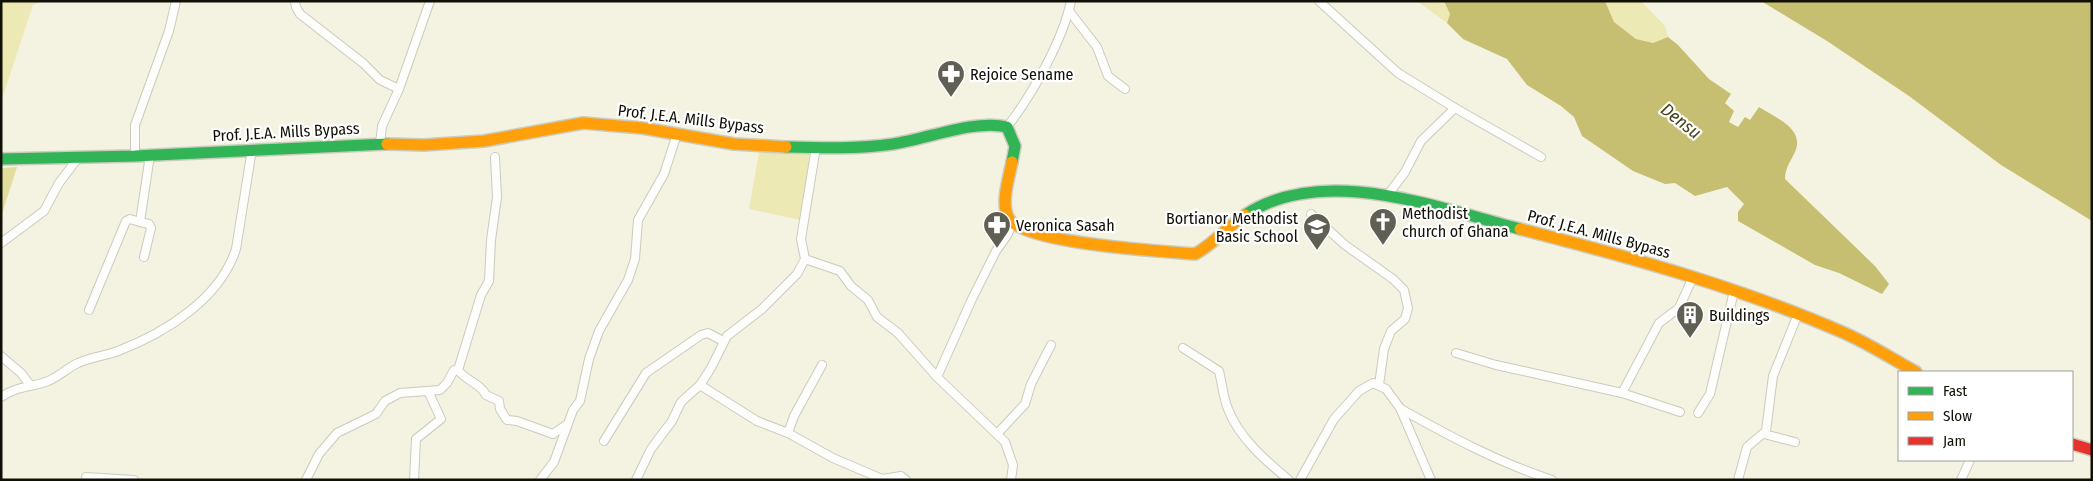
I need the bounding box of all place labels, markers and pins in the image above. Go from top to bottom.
pharmacy icon: Rejoice Sename [936,59,966,98]
place label: Rejoice Sename [970,65,1073,84]
place label: Methodist church of Ghana [1402,204,1509,241]
church icon: Methodist church of Ghana [1368,207,1398,246]
place label: Bortianor Methodist Basic School [1166,209,1299,246]
pharmacy icon: Veronica Sasah [982,210,1012,249]
school or university icon: Bortianor Methodist Basic School [1302,212,1332,251]
place label: Veronica Sasah [1016,216,1115,235]
building icon: Buildings [1675,300,1705,339]
place label: Buildings [1709,306,1770,325]

